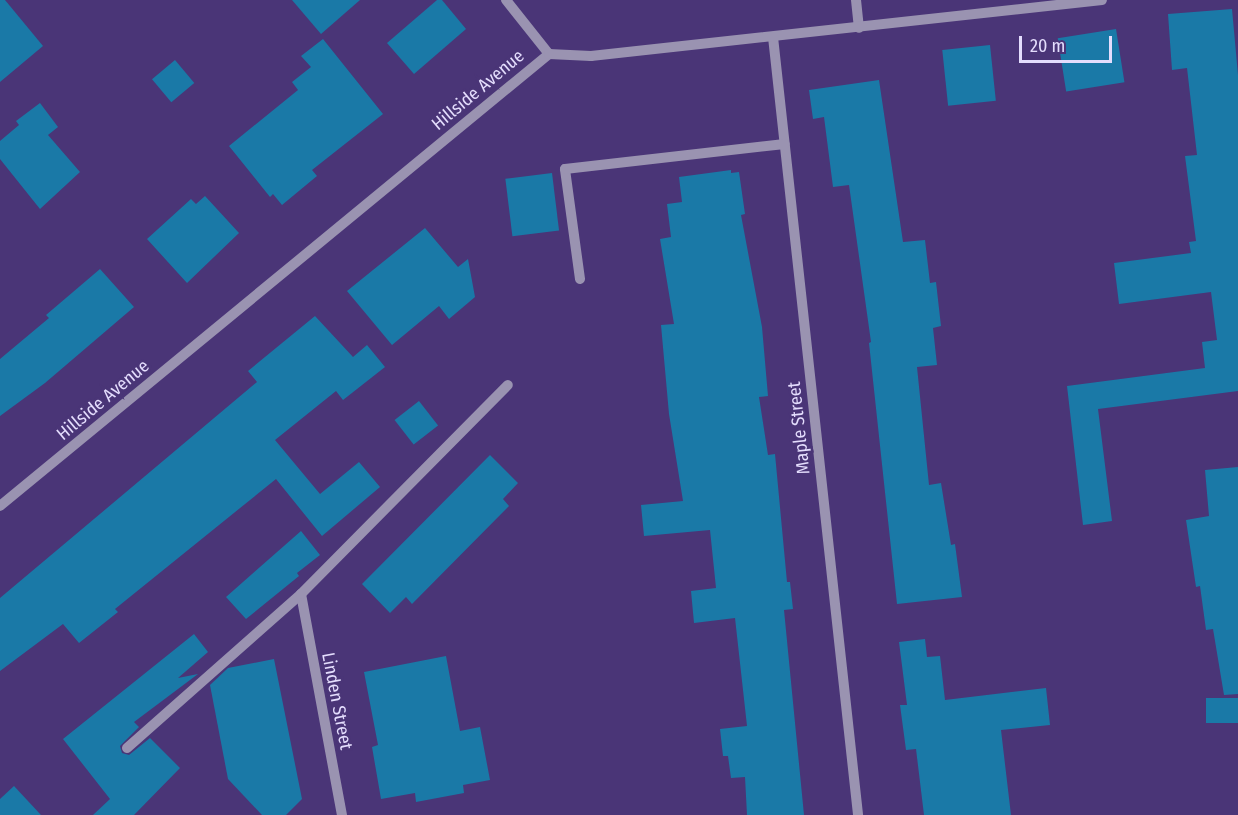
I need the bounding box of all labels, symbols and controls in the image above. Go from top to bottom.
scale bar [1022,24,1115,62]
text: 20 m [1030,35,1065,57]
street label: Hillside Avenue [427,45,529,135]
street label: Hillside Avenue [52,355,154,445]
street label: Maple Street [783,381,815,475]
street label: Linden Street [317,651,357,751]

